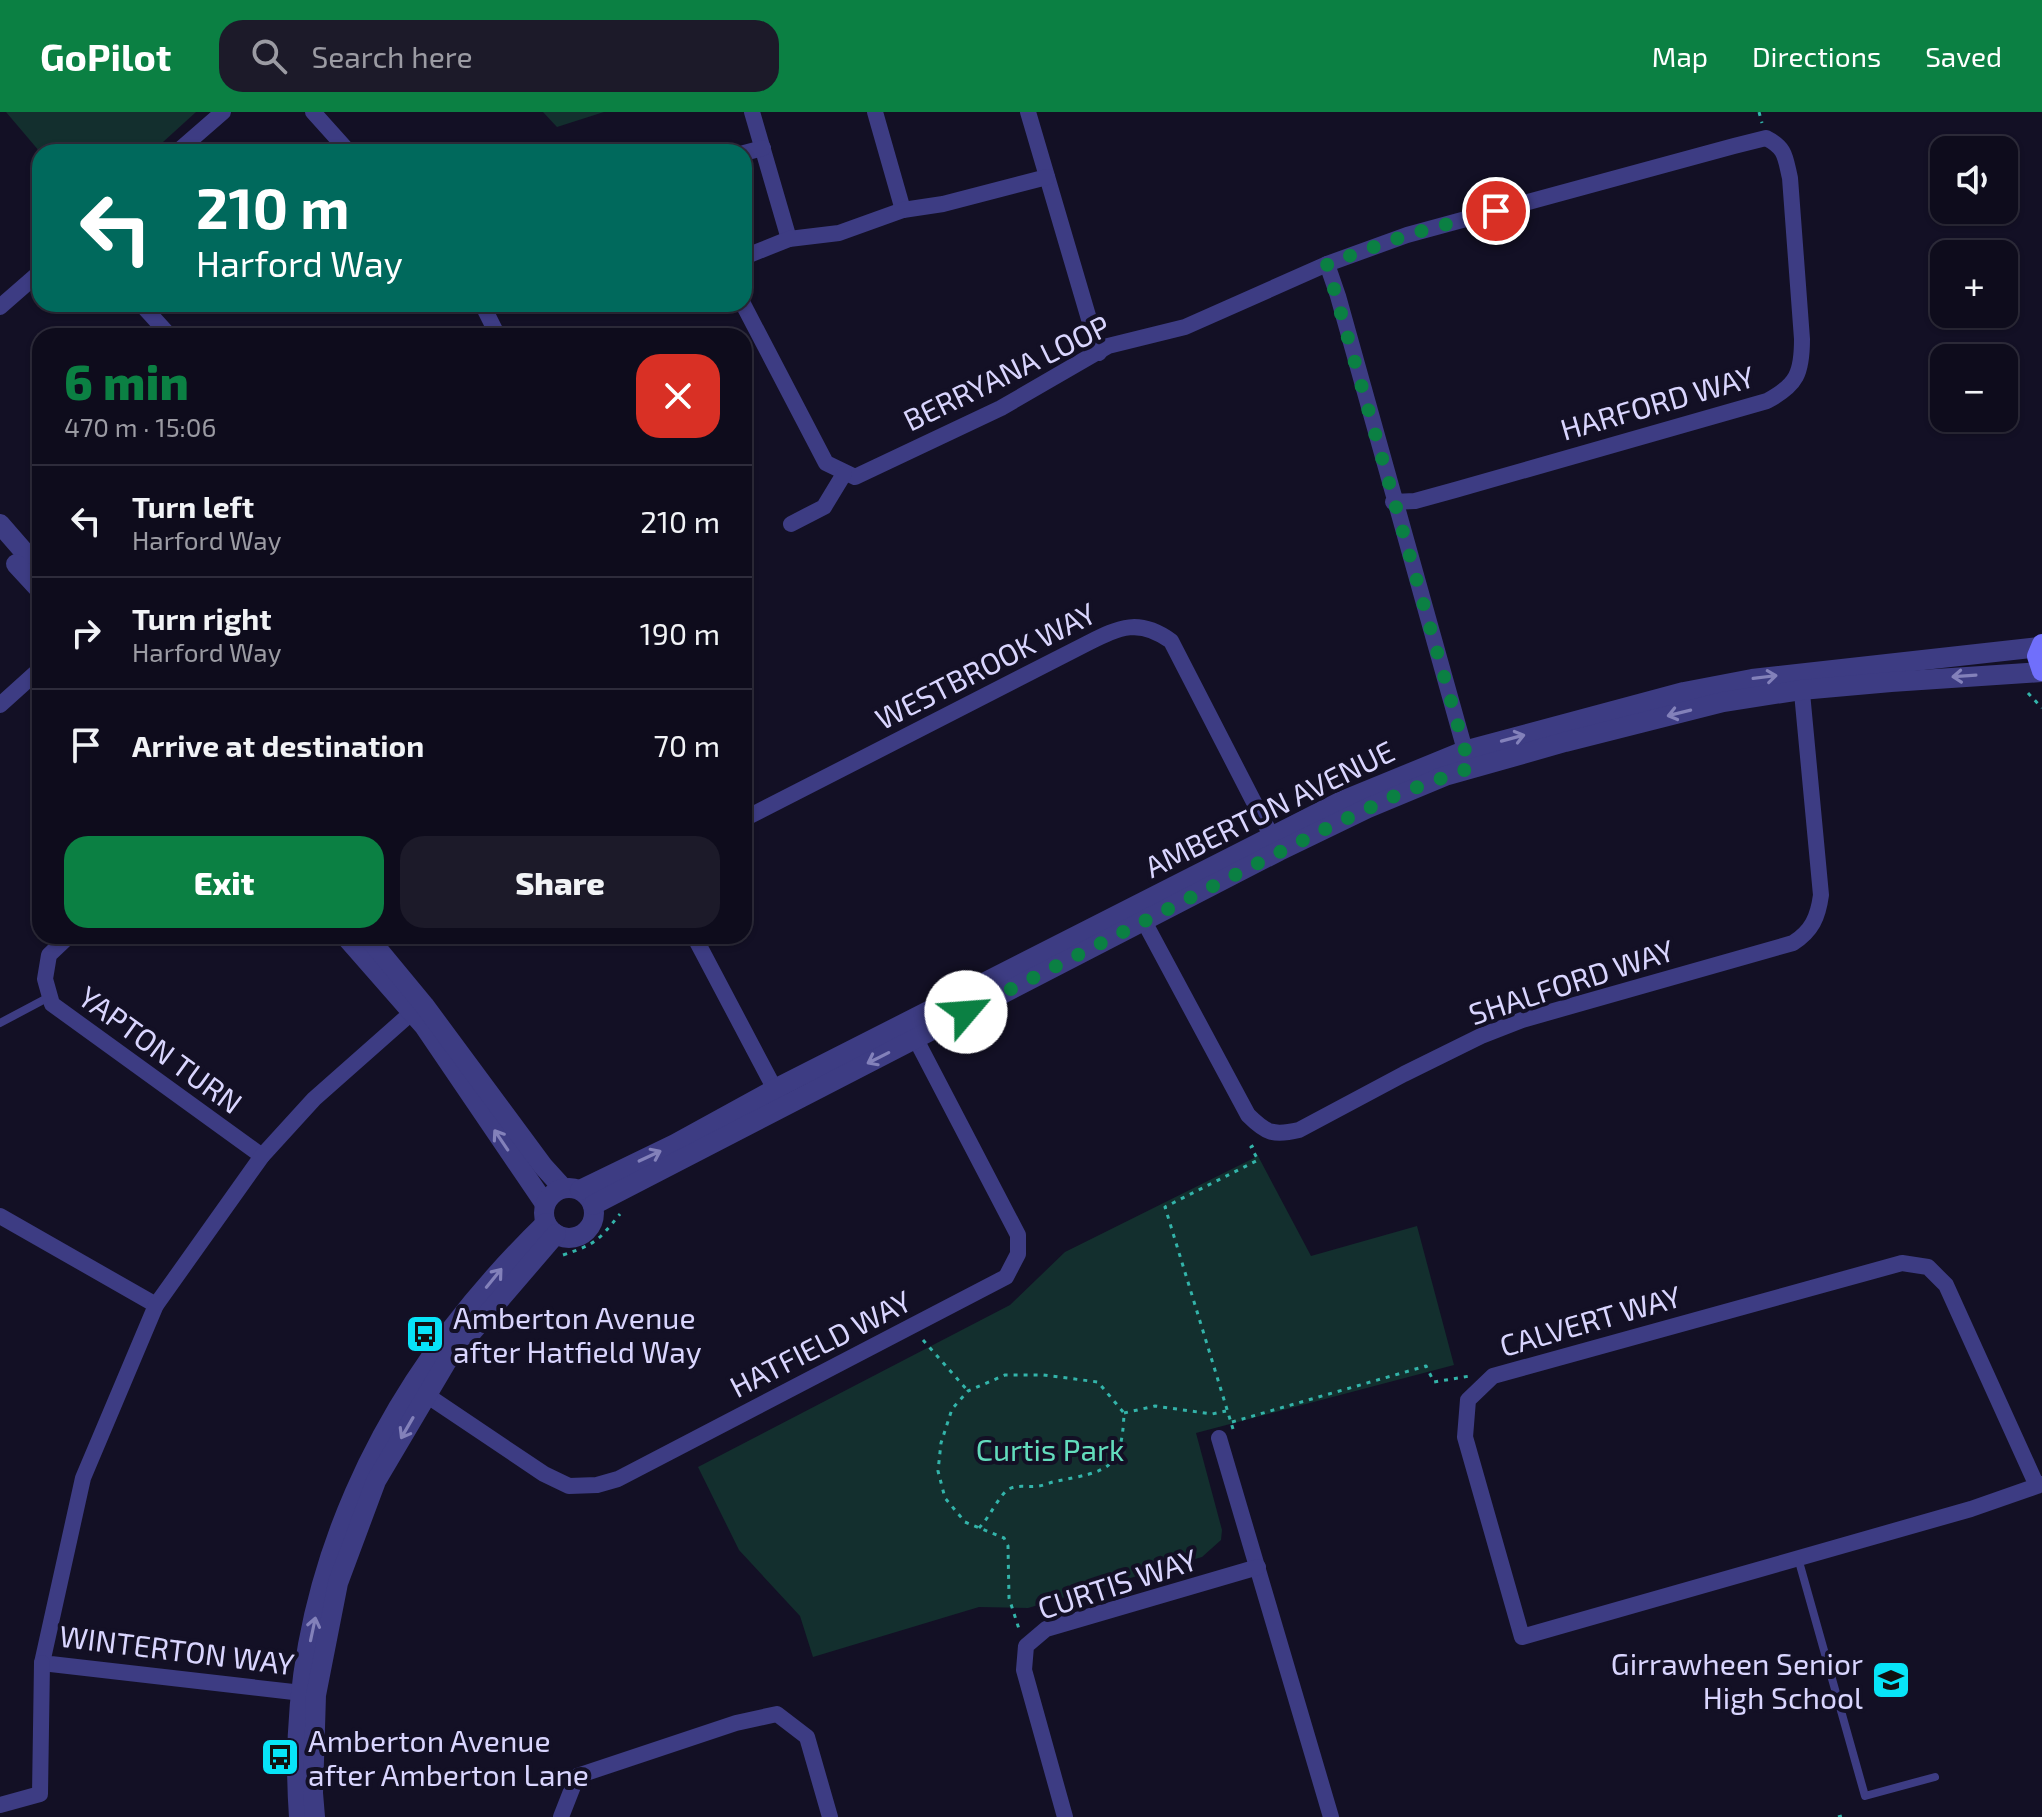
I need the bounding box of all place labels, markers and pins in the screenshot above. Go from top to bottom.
pin [1462,177,1530,245]
place label: Amberton Avenue after Hatfield Way [453,1299,702,1369]
bus stop icon: Amberton Avenue after Hatfield Way [404,1313,446,1355]
place label: Girrawheen Senior High School [1611,1645,1863,1715]
school or university icon: Girrawheen Senior High School [1870,1659,1912,1701]
place label: Amberton Avenue after Amberton Lane [308,1722,589,1792]
bus stop icon: Amberton Avenue after Amberton Lane [259,1736,301,1778]

